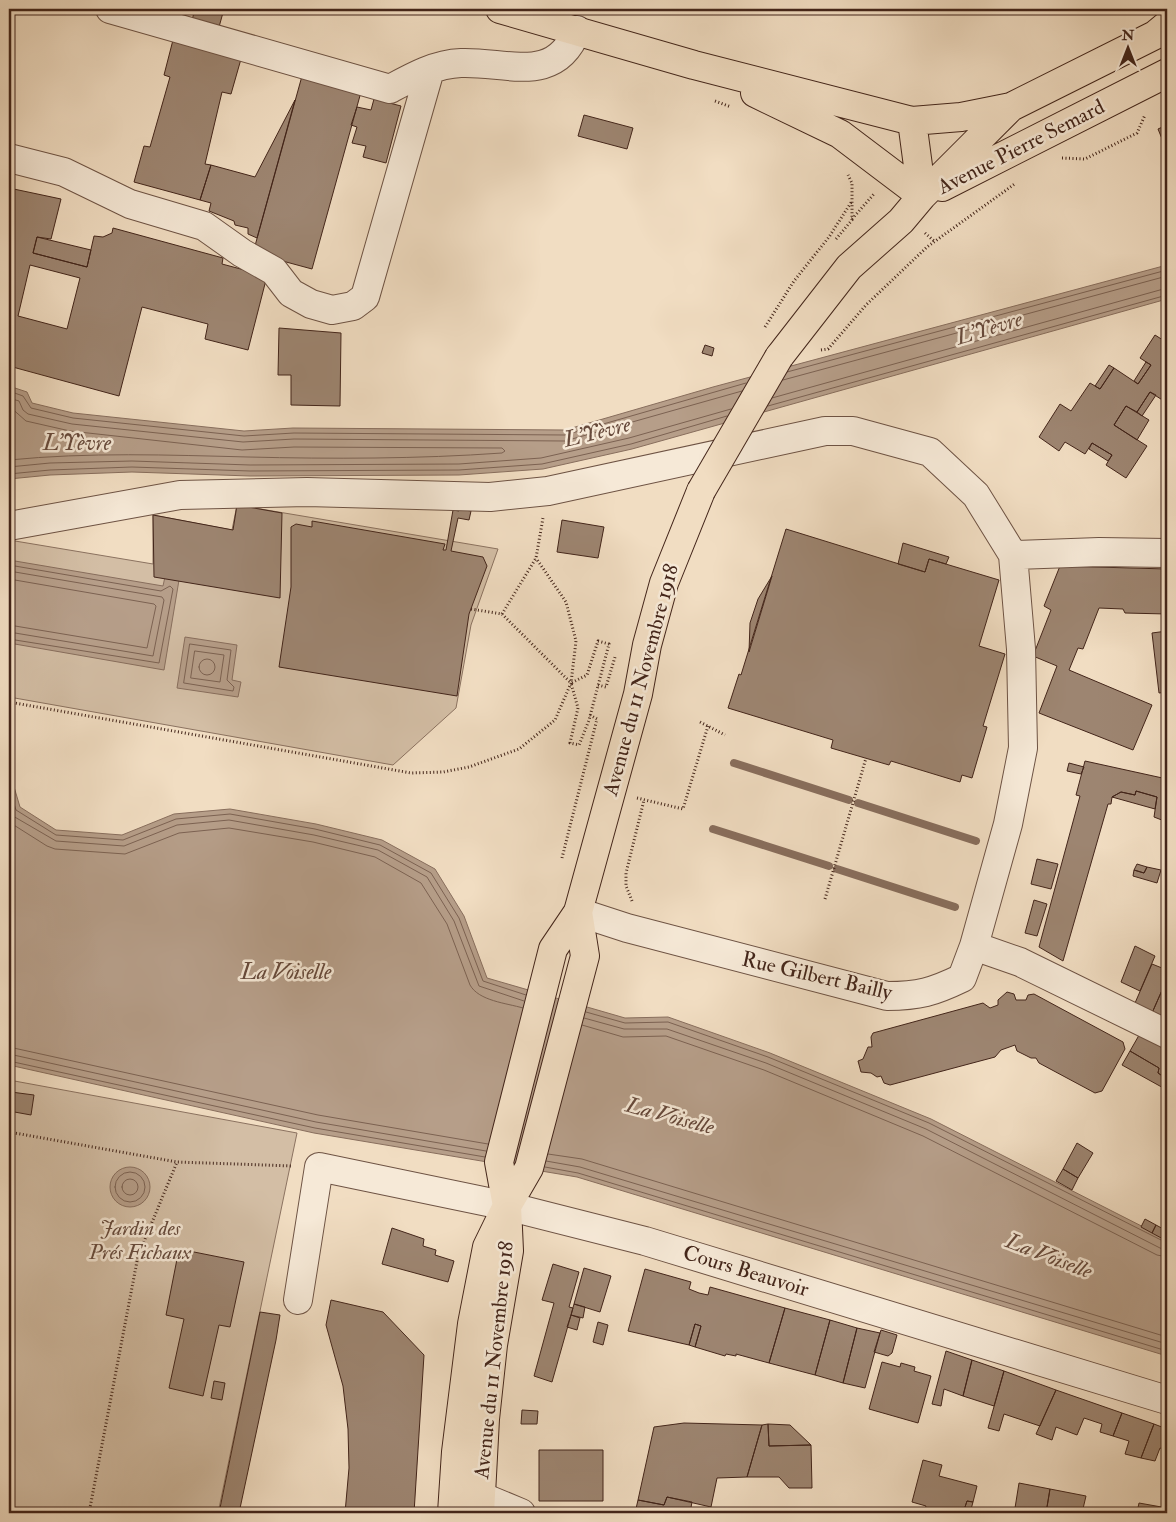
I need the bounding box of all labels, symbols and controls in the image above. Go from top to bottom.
north arrow [1104,22,1154,72]
text: N [1121,27,1135,44]
street label: Avenue Pierre Semard [932,93,1110,201]
water label: L'Yèvre [951,304,1026,352]
water label: L'Yèvre [560,410,634,454]
water label: L'Yèvre [42,429,112,457]
street label: Avenue du 11 Novembre 1918 [597,561,685,800]
street label: Rue Gilbert Bailly [739,946,896,1007]
water label: La Voiselle [240,958,332,986]
water label: La Voiselle [622,1091,718,1141]
park label: Jardin des Prés Fichaux [88,1215,191,1266]
water label: La Voiselle [1001,1226,1097,1286]
street label: Cours Beauvoir [680,1239,812,1303]
street label: Avenue du 11 Novembre 1918 [468,1240,520,1481]

